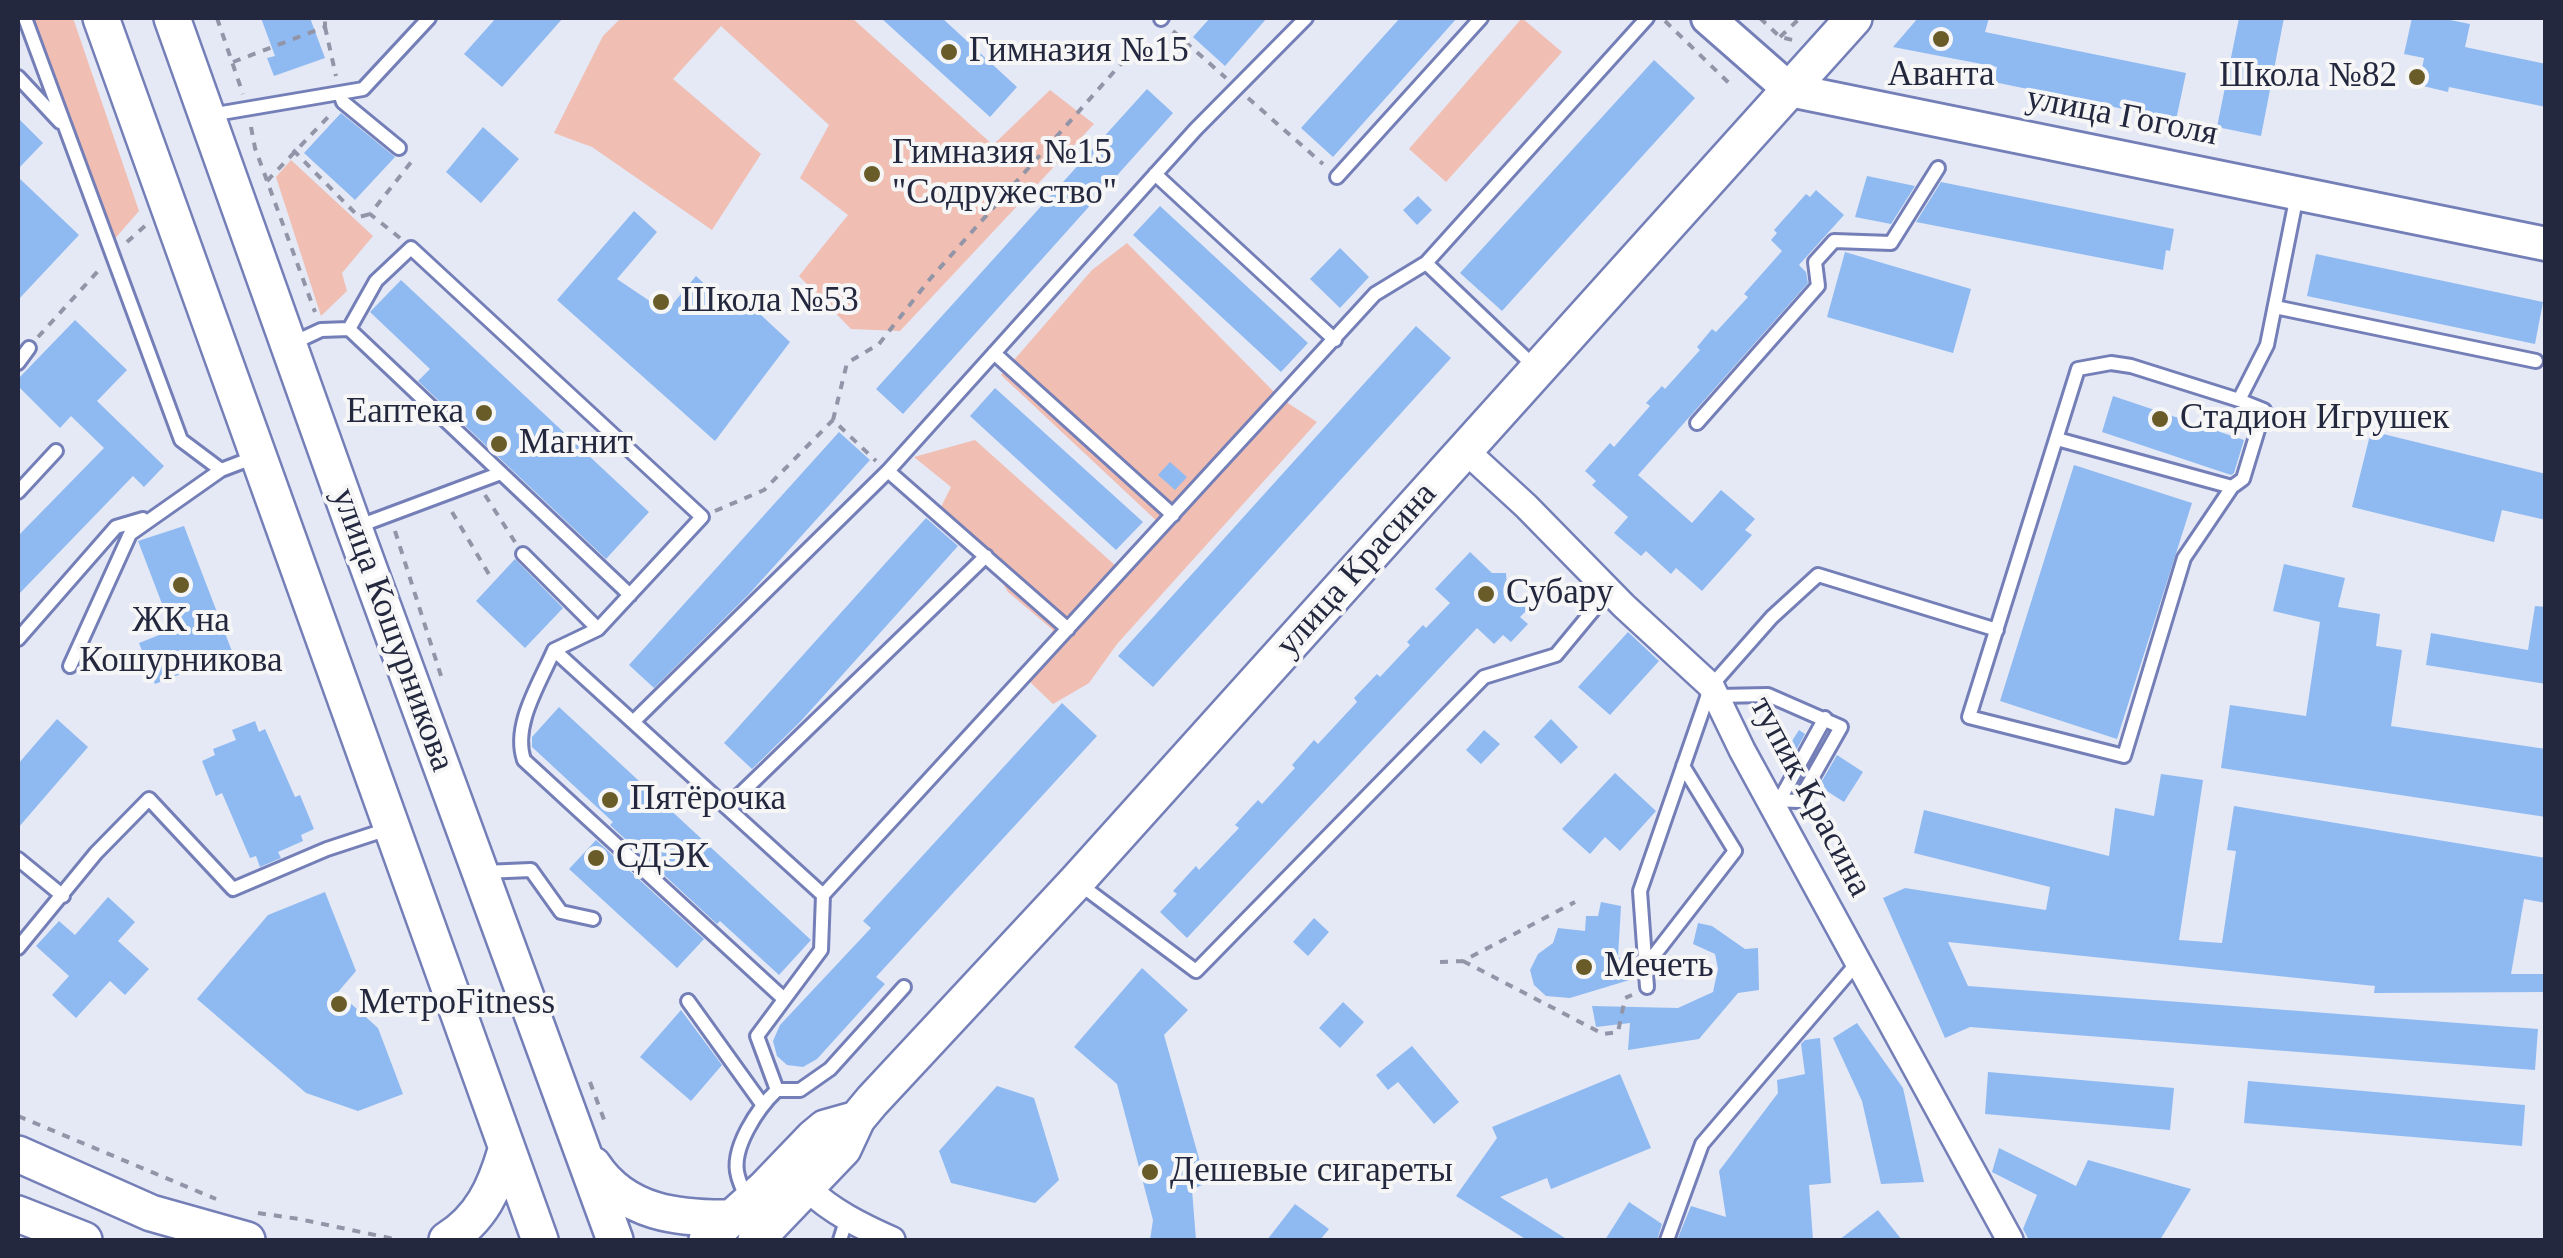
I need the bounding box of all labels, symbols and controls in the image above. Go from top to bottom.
marker: Аванта [1930,28,1952,50]
place label: Гимназия №15 [969,31,1189,73]
marker: Гимназия №15 [938,41,960,63]
place label: Аванта [1888,55,1994,97]
place label: Школа №82 [2219,56,2397,98]
marker: Школа №82 [2406,66,2428,88]
street label: улица Гоголя [2023,78,2221,156]
place label: Гимназия №15 "Содружество" [892,133,1117,215]
marker: Гимназия №15 "Содружество" [861,163,883,185]
place label: Школа №53 [681,281,859,323]
marker: Школа №53 [650,291,672,313]
place label: Еаптека [346,392,464,434]
place label: Стадион Игрушек [2180,398,2449,440]
marker: Еаптека [473,402,495,424]
marker: Стадион Игрушек [2149,408,2171,430]
place label: Магнит [519,423,633,465]
marker: Магнит [488,433,510,455]
street label: улица Красина [1268,474,1446,666]
street label: улица Кошурникова [321,483,463,777]
place label: Субару [1506,573,1613,615]
marker: ЖК на Кошурникова [170,574,192,596]
marker: Субару [1475,583,1497,605]
place label: ЖК на Кошурникова [80,601,282,683]
street label: тупик Красина [1740,690,1880,904]
place label: Пятёрочка [630,779,786,821]
marker: Пятёрочка [599,789,621,811]
place label: СДЭК [616,837,709,879]
marker: СДЭК [585,847,607,869]
place label: Мечеть [1604,946,1714,988]
marker: Мечеть [1573,956,1595,978]
place label: МетроFitness [359,983,555,1025]
marker: МетроFitness [328,993,350,1015]
place label: Дешевые сигареты [1170,1151,1453,1193]
marker: Дешевые сигареты [1139,1161,1161,1183]

